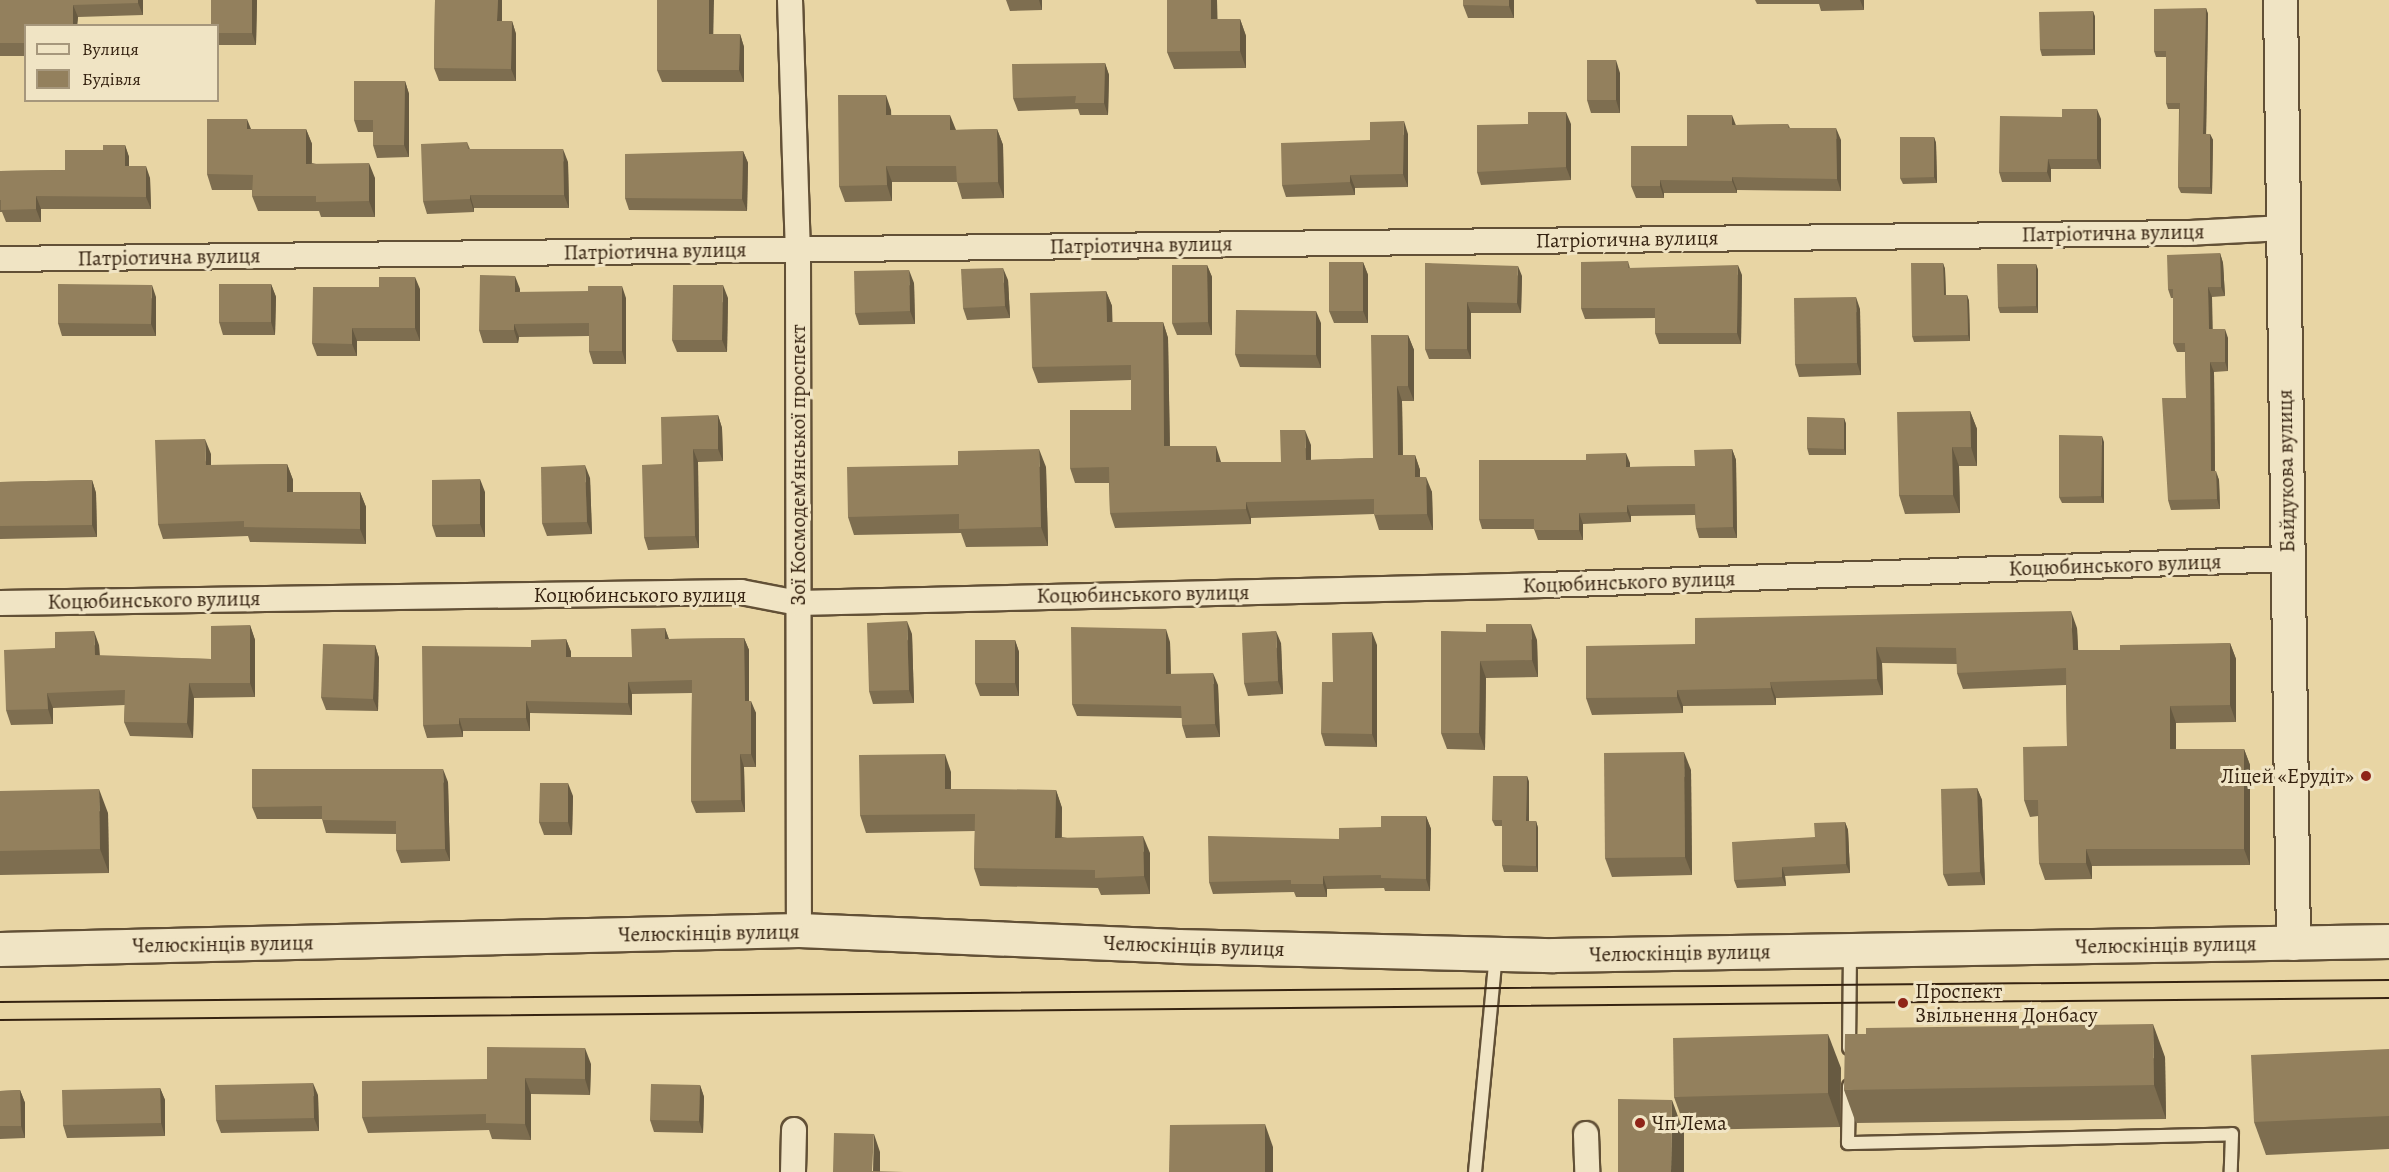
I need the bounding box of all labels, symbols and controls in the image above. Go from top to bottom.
legend [24,24,219,102]
text: Вулиця [82,37,139,61]
text: Будівля [82,67,141,91]
street label: Патріотична вулиця [2021,219,2205,247]
street label: Патріотична вулиця [1535,225,1719,253]
street label: Патріотична вулиця [1049,231,1233,259]
street label: Патріотична вулиця [563,237,747,265]
street label: Патріотична вулиця [77,243,261,271]
street label: Зої Космодем’янської проспект [785,324,811,606]
street label: Байдукова вулиця [2272,389,2300,553]
street label: Коцюбинського вулиця [2008,549,2222,581]
street label: Коцюбинського вулиця [1522,566,1736,598]
street label: Коцюбинського вулиця [1036,580,1250,608]
street label: Коцюбинського вулиця [534,582,746,608]
street label: Коцюбинського вулиця [47,586,261,614]
place label: Ліцей «Ерудіт» [2221,763,2354,789]
marker: Ліцей «Ерудіт» [2359,769,2373,783]
street label: Челюскінців вулиця [618,919,800,947]
street label: Челюскінців вулиця [132,930,314,958]
street label: Челюскінців вулиця [1103,930,1285,962]
street label: Челюскінців вулиця [2075,931,2257,959]
street label: Челюскінців вулиця [1589,939,1771,967]
place label: Проспект Звільнення Донбасу [1915,978,2098,1028]
marker: Проспект Звільнення Донбасу [1896,996,1910,1010]
place label: Чп Лема [1652,1110,1727,1136]
marker: Чп Лема [1633,1116,1647,1130]

